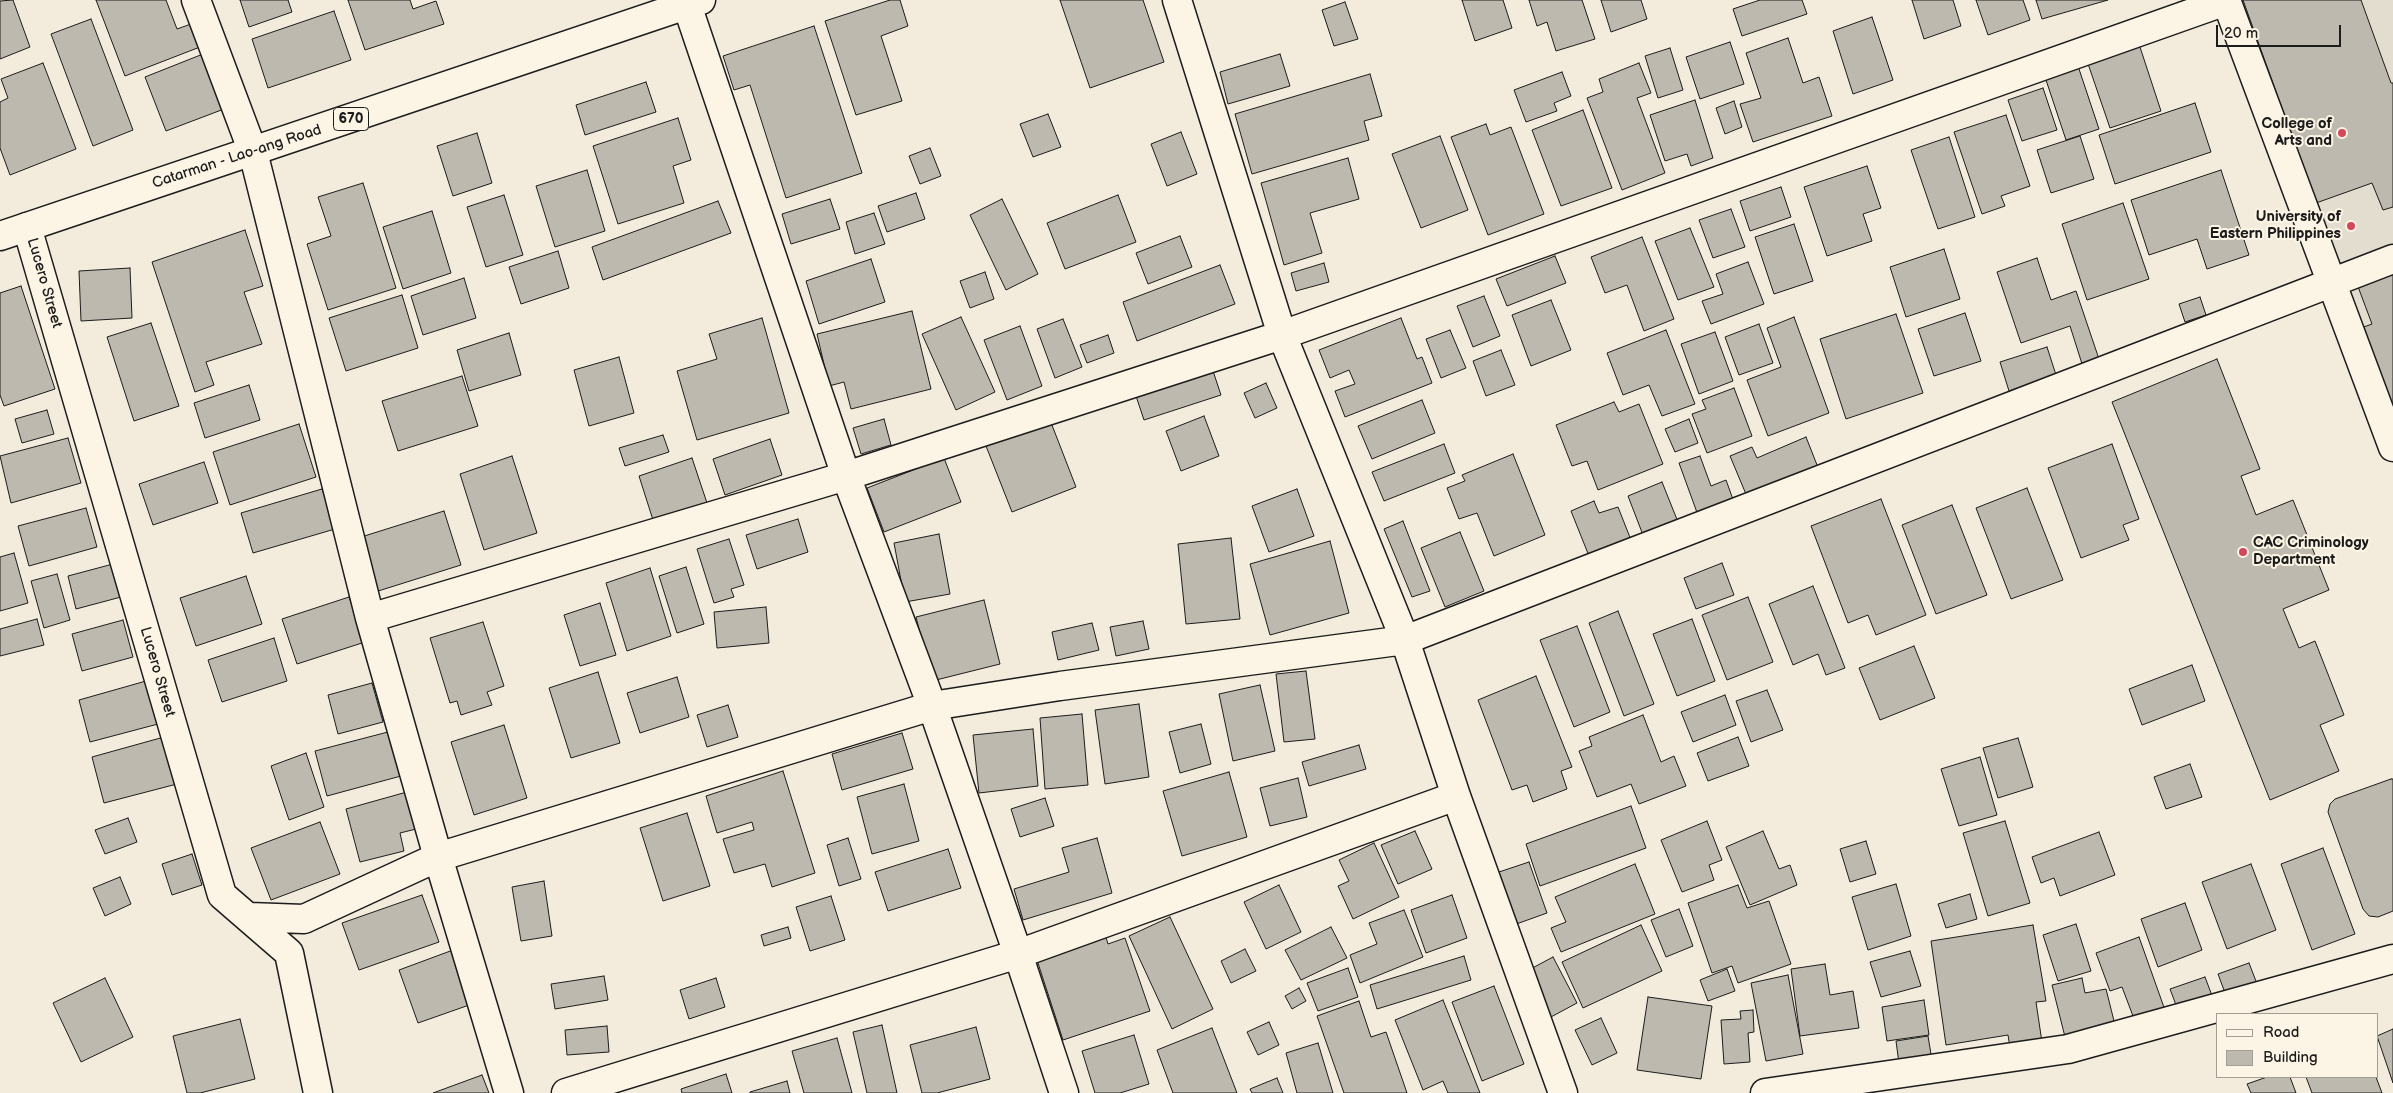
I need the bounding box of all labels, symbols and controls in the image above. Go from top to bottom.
scale bar [2218,15,2343,47]
text: 20 m [2224,24,2258,43]
road number: 670 [334,108,368,130]
place label: College of Arts and [2261,115,2332,150]
street label: Catarman - Lao-ang Road [150,121,324,193]
marker: College of Arts and [2336,127,2348,139]
place label: University of Eastern Philippines [2210,208,2341,243]
marker: University of Eastern Philippines [2345,220,2357,232]
street label: Lucero Street [23,236,65,330]
place label: CAC Criminology Department [2253,534,2369,569]
marker: CAC Criminology Department [2237,546,2249,558]
street label: Lucero Street [136,625,178,719]
legend [2216,1013,2378,1078]
text: Road [2263,1023,2299,1042]
text: Building [2263,1048,2318,1067]

